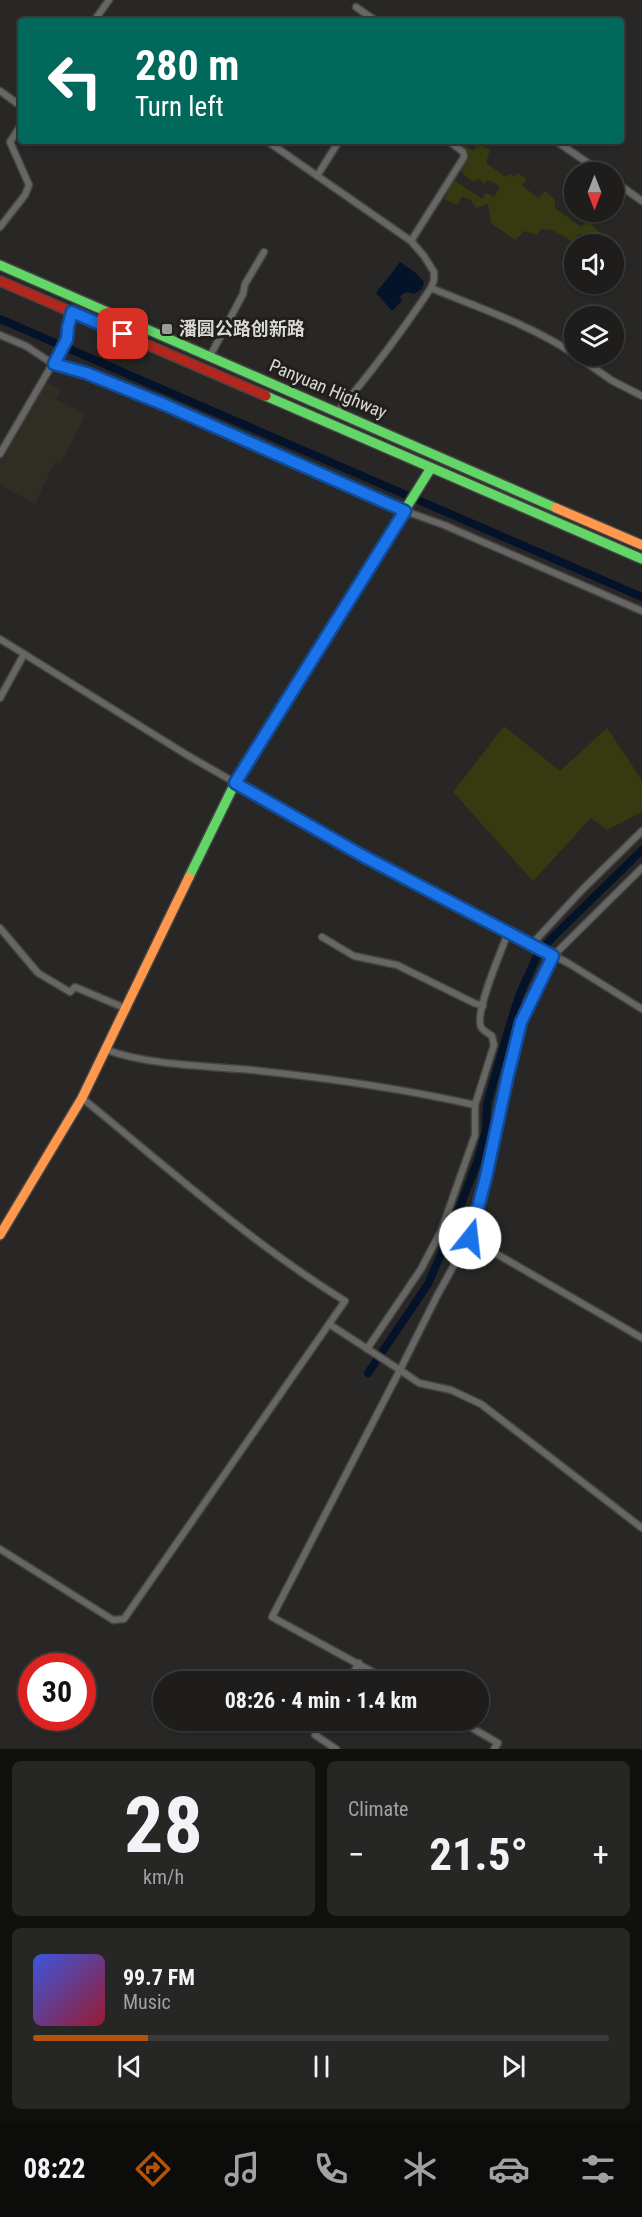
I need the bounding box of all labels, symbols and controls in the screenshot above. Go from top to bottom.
text: 280 m [135,41,240,90]
icon: left [36,42,114,120]
text: Turn left [135,91,224,123]
north arrow [564,162,624,222]
map controls [564,162,624,366]
button: sound [564,234,624,294]
button: layers [564,306,624,366]
pin [97,308,148,359]
icon: arrive [106,317,139,350]
place label: 潘圆公路创新路 [179,318,305,339]
marker: 潘圆公路创新路 [160,322,174,336]
street label: Panyuan Highway [266,354,390,423]
position arrow [438,1206,502,1270]
speed limit sign: 30 [18,1653,96,1731]
text: 08:26 · 4 min · 1.4 km [225,1688,417,1713]
text: 28 [124,1780,203,1871]
text: Climate [348,1797,408,1821]
text: 21.5° [429,1828,528,1881]
text: − [348,1835,365,1874]
text: + [593,1835,609,1874]
text: km/h [143,1865,184,1889]
text: 99.7 FM [123,1965,195,1990]
text: Music [123,1990,171,2014]
icon: previous [113,2050,146,2083]
icon: pause [305,2050,338,2083]
icon: next [497,2050,530,2083]
icon: directions [132,2148,174,2190]
icon: music [221,2148,263,2190]
icon: phone [310,2148,352,2190]
icon: climate [399,2148,441,2190]
icon: car [488,2148,530,2190]
icon: filters [577,2148,619,2190]
text: 08:22 [23,2153,85,2185]

